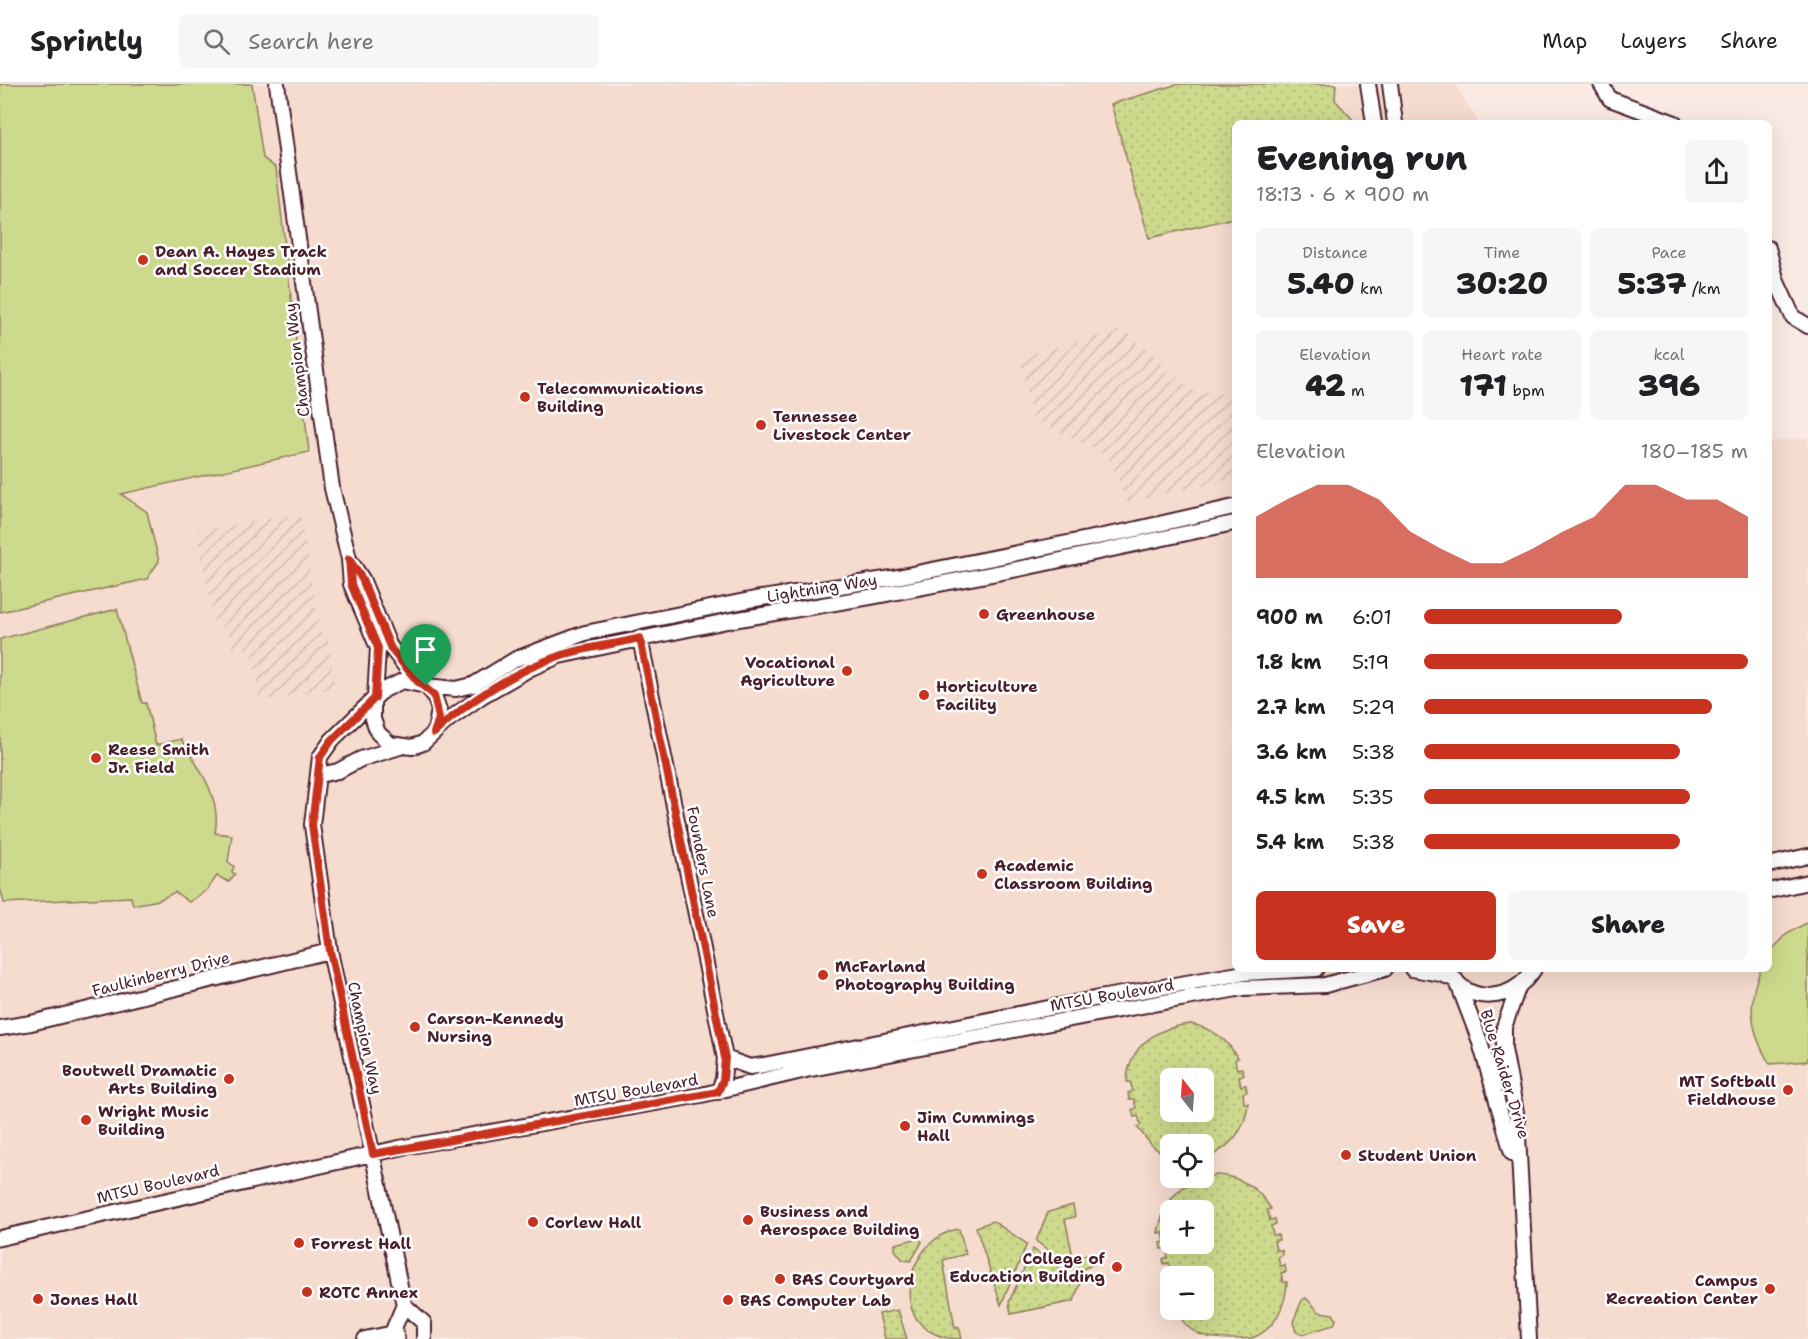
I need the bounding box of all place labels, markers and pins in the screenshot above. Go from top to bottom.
place label: Dean A. Hayes Track and Soccer Stadium [155,241,327,280]
marker: Dean A. Hayes Track and Soccer Stadium [136,253,150,267]
place label: Telecommunications Building [537,378,704,417]
marker: Telecommunications Building [518,390,532,404]
place label: Tennessee Livestock Center [773,406,912,445]
marker: Tennessee Livestock Center [754,418,768,432]
place label: Greenhouse [996,604,1096,625]
marker: Greenhouse [977,607,991,621]
pin [400,624,451,686]
place label: Vocational Agriculture [740,652,835,691]
marker: Vocational Agriculture [840,664,854,678]
place label: Horticulture Facility [936,676,1038,715]
marker: Horticulture Facility [917,688,931,702]
place label: Reese Smith Jr. Field [108,739,209,778]
marker: Reese Smith Jr. Field [89,751,103,765]
place label: Academic Classroom Building [994,855,1152,894]
marker: Academic Classroom Building [975,867,989,881]
place label: McFarland Photography Building [835,956,1015,995]
marker: McFarland Photography Building [816,968,830,982]
place label: Carson-Kennedy Nursing [427,1008,564,1047]
marker: Carson-Kennedy Nursing [408,1020,422,1034]
place label: Boutwell Dramatic Arts Building [62,1060,217,1099]
place label: MT Softball Fieldhouse [1679,1071,1776,1110]
marker: Boutwell Dramatic Arts Building [222,1072,236,1086]
marker: MT Softball Fieldhouse [1781,1083,1795,1097]
place label: Wright Music Building [98,1101,209,1140]
place label: Jim Cummings Hall [917,1107,1035,1146]
marker: Wright Music Building [79,1113,93,1127]
marker: Jim Cummings Hall [898,1119,912,1133]
place label: Student Union [1358,1145,1477,1166]
marker: Student Union [1339,1148,1353,1162]
place label: Business and Aerospace Building [760,1201,919,1240]
place label: Corlew Hall [545,1212,642,1233]
marker: Business and Aerospace Building [741,1213,755,1227]
marker: Corlew Hall [526,1215,540,1229]
place label: Forrest Hall [311,1233,412,1254]
marker: Forrest Hall [292,1236,306,1250]
place label: College of Education Building [949,1248,1106,1287]
marker: College of Education Building [1110,1260,1124,1274]
place label: BAS Courtyard [792,1269,914,1290]
place label: Campus Recreation Center [1606,1270,1758,1309]
marker: BAS Courtyard [773,1272,787,1286]
place label: ROTC Annex [319,1282,418,1303]
marker: Campus Recreation Center [1763,1282,1777,1296]
marker: ROTC Annex [300,1285,314,1299]
place label: Jones Hall [50,1289,138,1310]
place label: BAS Computer Lab [740,1290,891,1311]
marker: Jones Hall [31,1292,45,1306]
marker: BAS Computer Lab [721,1293,735,1307]

